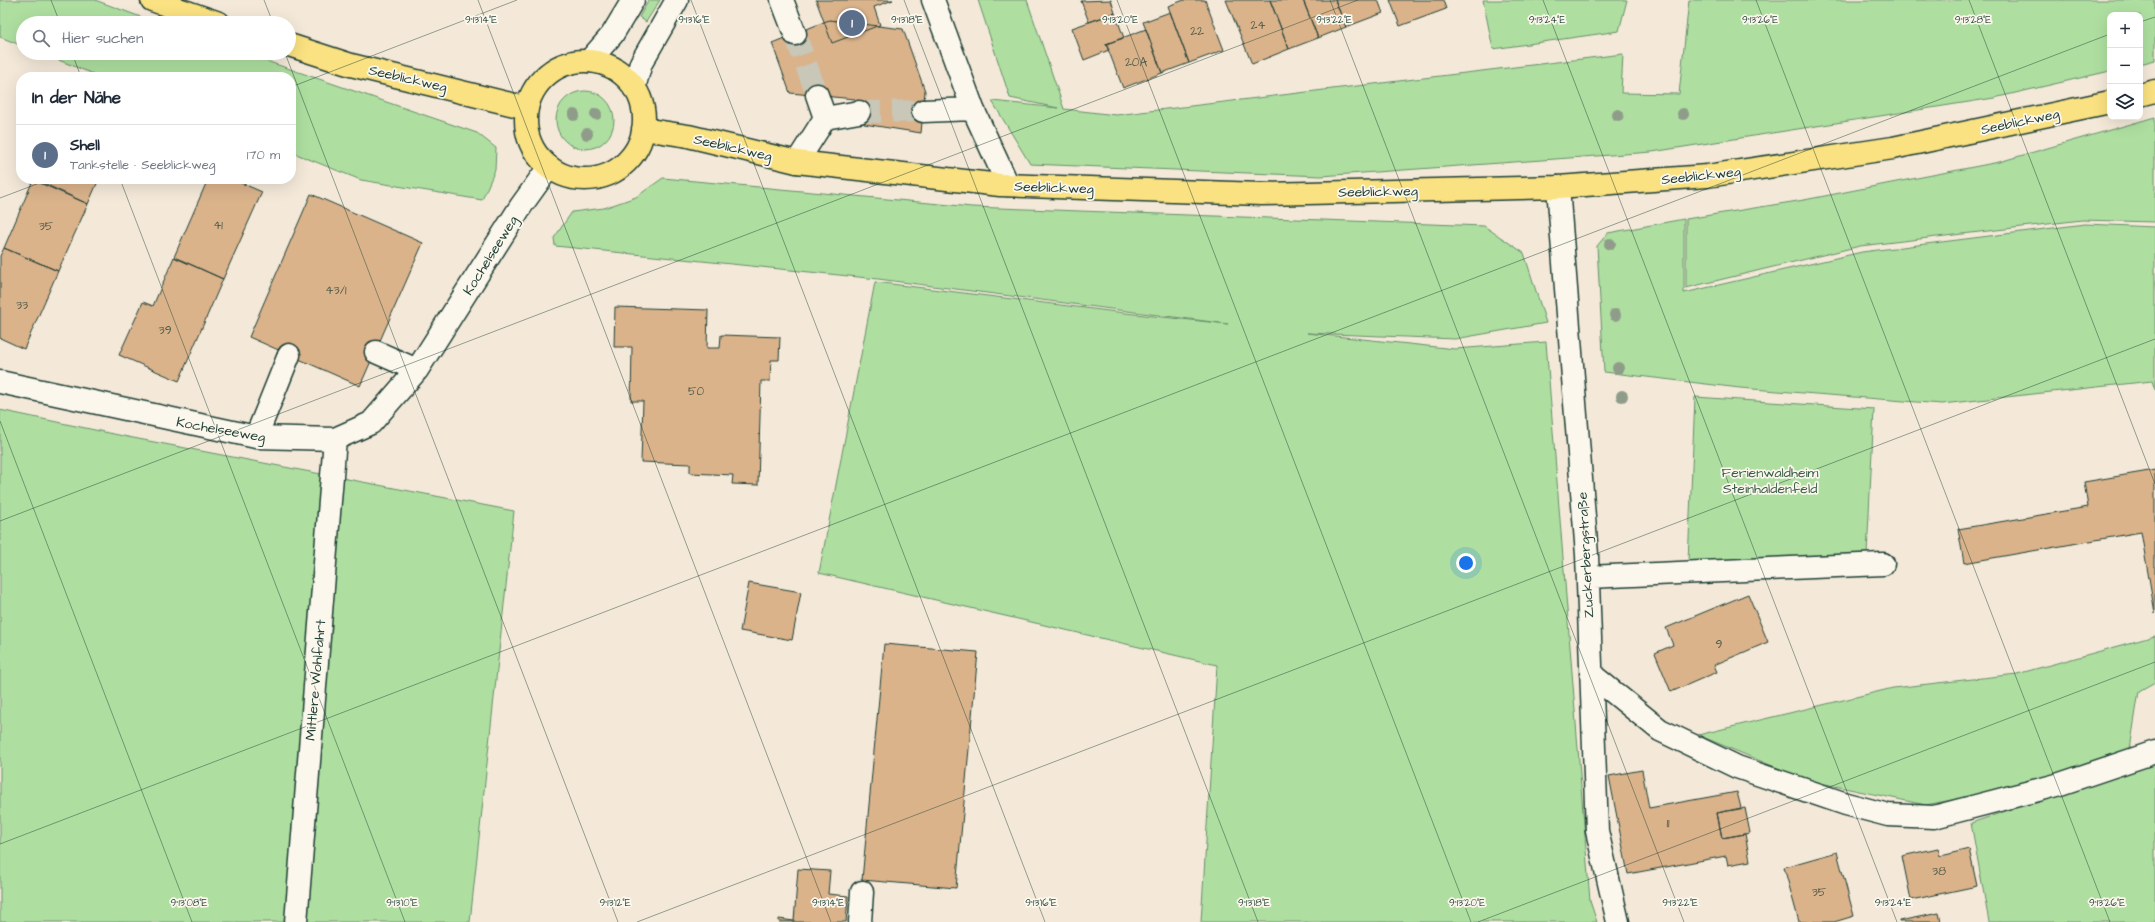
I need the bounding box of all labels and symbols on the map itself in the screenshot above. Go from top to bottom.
pin: 1 [839,8,865,38]
text: 9°13'14"E [465,13,497,27]
text: 9°13'16"E [678,13,710,27]
text: 9°13'18"E [891,13,923,27]
text: 9°13'20"E [1102,13,1138,27]
text: 9°13'22"E [1316,13,1352,27]
text: 9°13'24"E [1529,13,1565,27]
text: 9°13'26"E [1742,13,1778,27]
text: 9°13'28"E [1955,13,1991,27]
house number: 24 [1250,17,1266,34]
house number: 22 [1190,23,1204,40]
house number: 20A [1125,54,1147,71]
street label: Seeblickweg [367,60,449,98]
street label: Seeblickweg [1979,104,2061,140]
street label: Seeblickweg [692,129,774,167]
street label: Seeblickweg [1660,162,1742,190]
street label: Seeblickweg [1014,177,1094,199]
street label: Seeblickweg [1338,181,1418,203]
street label: Kochelseeweg [458,212,523,299]
house number: 41 [213,217,223,234]
house number: 35 [39,218,54,235]
house number: 43/1 [325,282,347,299]
house number: 33 [16,297,28,314]
house number: 39 [159,322,172,339]
house number: 50 [688,383,704,400]
street label: Kochelseeweg [175,412,267,448]
park label: Ferienwaldheim Steinhaldenfeld [1721,463,1819,499]
street label: Zuckerbergstraße [1573,491,1599,619]
your location [1456,553,1476,573]
street label: Mittlere Wohlfahrt [301,618,331,742]
house number: 9 [1716,636,1723,653]
house number: 11 [1666,815,1670,832]
house number: 38 [1932,863,1946,880]
house number: 35 [1812,884,1827,901]
text: 9°13'08"E [171,896,208,910]
text: 9°13'10"E [386,896,418,910]
text: 9°13'12"E [599,896,631,910]
text: 9°13'14"E [812,896,844,910]
text: 9°13'16"E [1025,896,1057,910]
text: 9°13'18"E [1238,896,1270,910]
text: 9°13'20"E [1449,896,1485,910]
text: 9°13'22"E [1662,896,1698,910]
text: 9°13'24"E [1875,896,1911,910]
text: 9°13'26"E [2089,896,2125,910]

